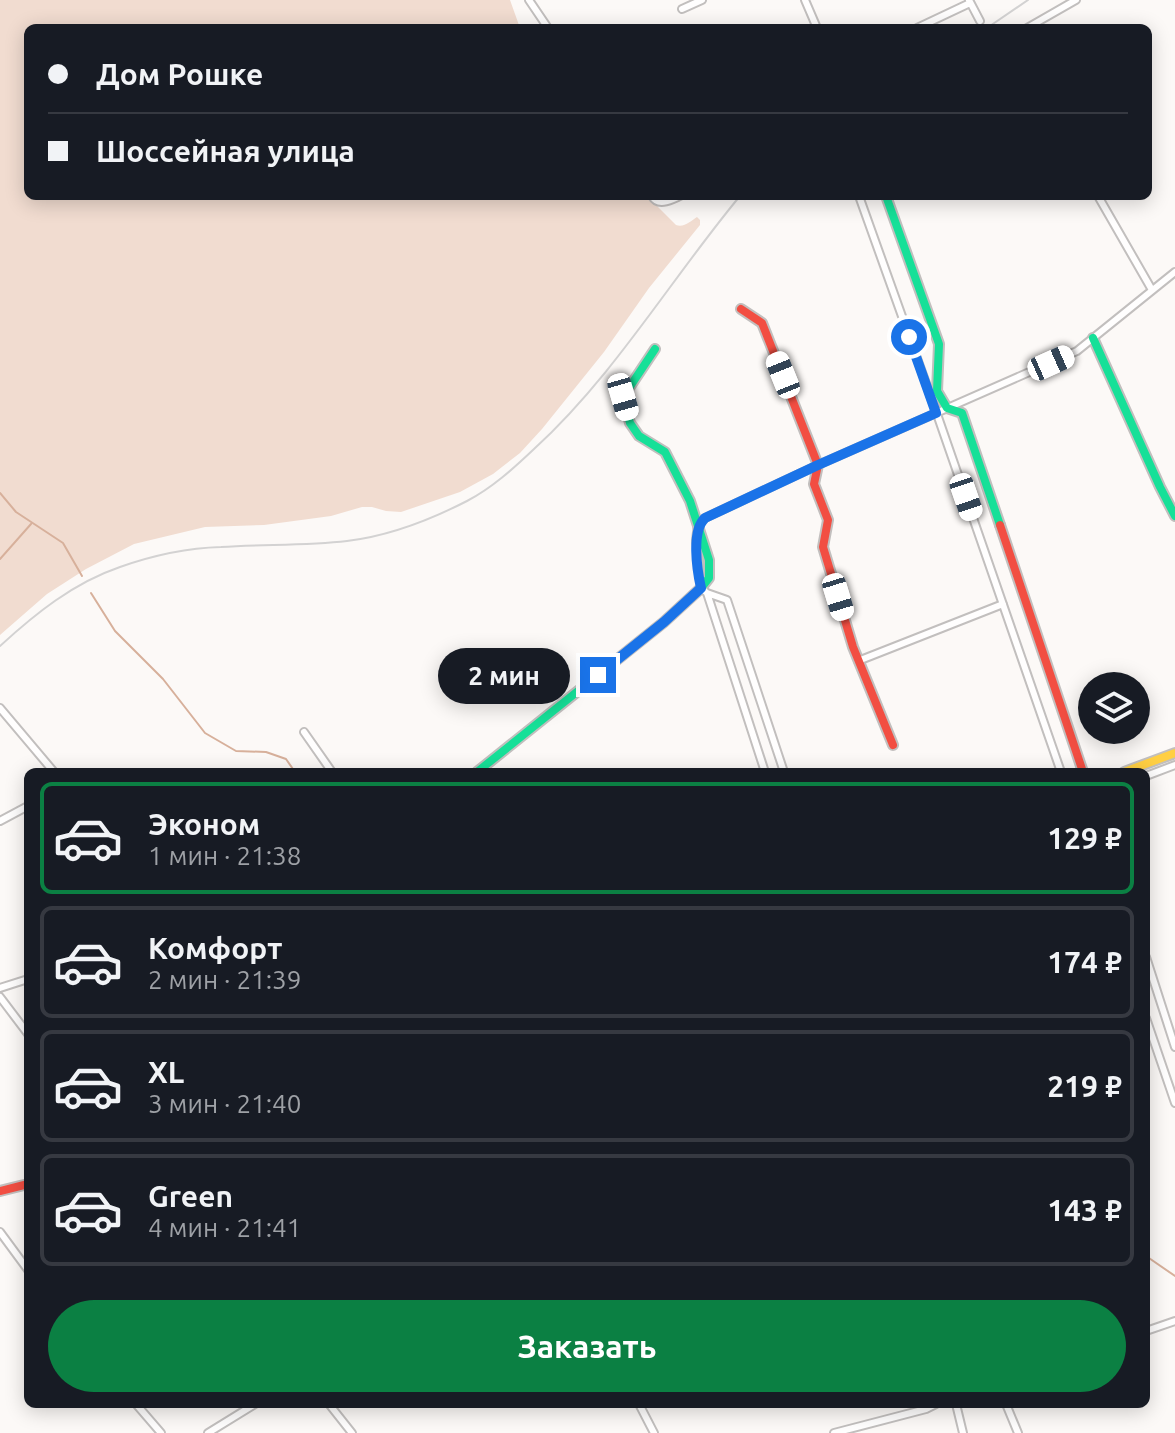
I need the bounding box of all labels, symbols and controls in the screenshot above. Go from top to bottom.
text: Дом Рошке [96,57,263,91]
text: Шоссейная улица [96,134,355,168]
route start [891,319,927,355]
car [1024,342,1078,384]
car [763,348,803,402]
car [605,371,641,423]
car [947,470,985,524]
car [820,571,856,623]
callout: 2 мин [438,647,570,703]
route end [580,657,616,693]
text: 2 мин [468,661,540,690]
map controls [1078,672,1150,744]
button: layers [1078,672,1150,744]
icon: car [52,802,124,874]
text: Эконом [148,807,260,841]
text: 129 ₽ [1047,821,1122,855]
text: 1 мин · 21:38 [148,841,301,870]
icon: car [52,926,124,998]
text: Комфорт [148,931,282,965]
text: 174 ₽ [1047,945,1122,979]
text: 2 мин · 21:39 [148,965,301,994]
icon: car [52,1050,124,1122]
text: XL [148,1055,184,1089]
text: 219 ₽ [1047,1069,1122,1103]
text: 3 мин · 21:40 [148,1089,301,1118]
icon: car [52,1174,124,1246]
text: Green [148,1179,233,1213]
text: 143 ₽ [1047,1193,1122,1227]
text: 4 мин · 21:41 [148,1213,301,1242]
button: Заказать [48,1300,1126,1392]

